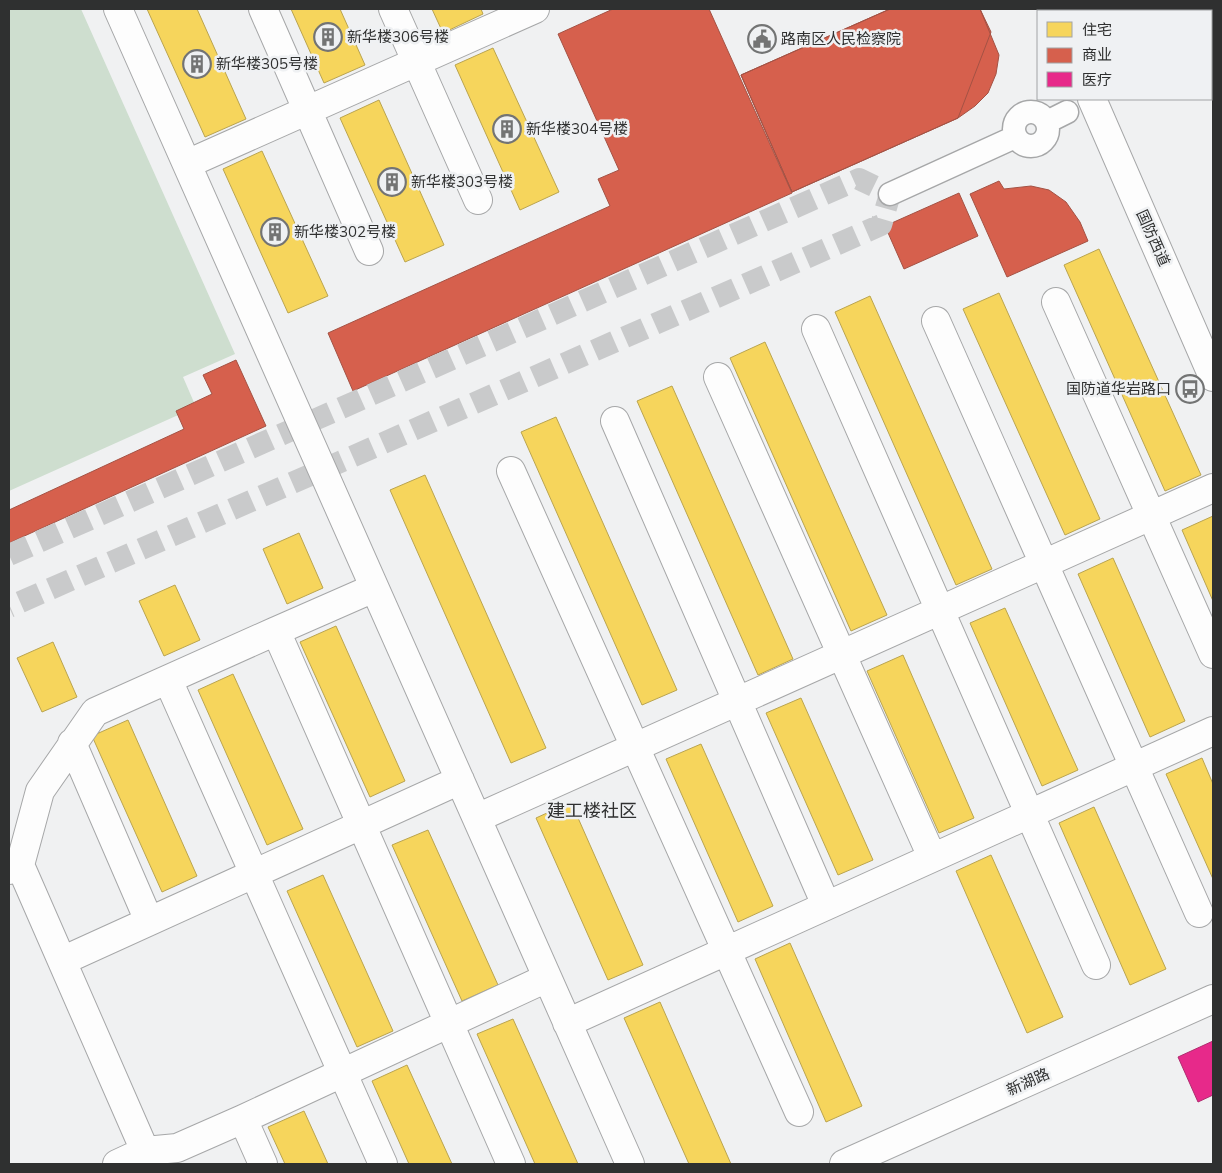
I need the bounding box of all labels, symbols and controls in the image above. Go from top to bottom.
legend [1037,10,1212,100]
text: 住宅 [1082,20,1112,39]
building icon: 新华楼306号楼 [313,22,343,52]
public building icon: 路南区人民检察院 [747,24,777,54]
place label: 新华楼306号楼 [347,27,449,46]
place label: 路南区人民检察院 [781,29,901,48]
text: 商业 [1082,45,1112,64]
building icon: 新华楼305号楼 [182,49,212,79]
place label: 新华楼305号楼 [216,54,318,73]
text: 医疗 [1082,70,1112,89]
building icon: 新华楼304号楼 [492,114,522,144]
place label: 新华楼304号楼 [526,119,628,138]
building icon: 新华楼303号楼 [377,167,407,197]
place label: 新华楼303号楼 [411,172,513,191]
street label: 国防西道 [1133,207,1174,269]
building icon: 新华楼302号楼 [260,217,290,247]
place label: 新华楼302号楼 [294,222,396,241]
bus stop icon: 国防道华岩路口 [1175,374,1205,404]
place label: 国防道华岩路口 [1066,379,1171,398]
district label: 建工楼社区 [547,799,637,822]
street label: 新湖路 [1003,1064,1052,1099]

